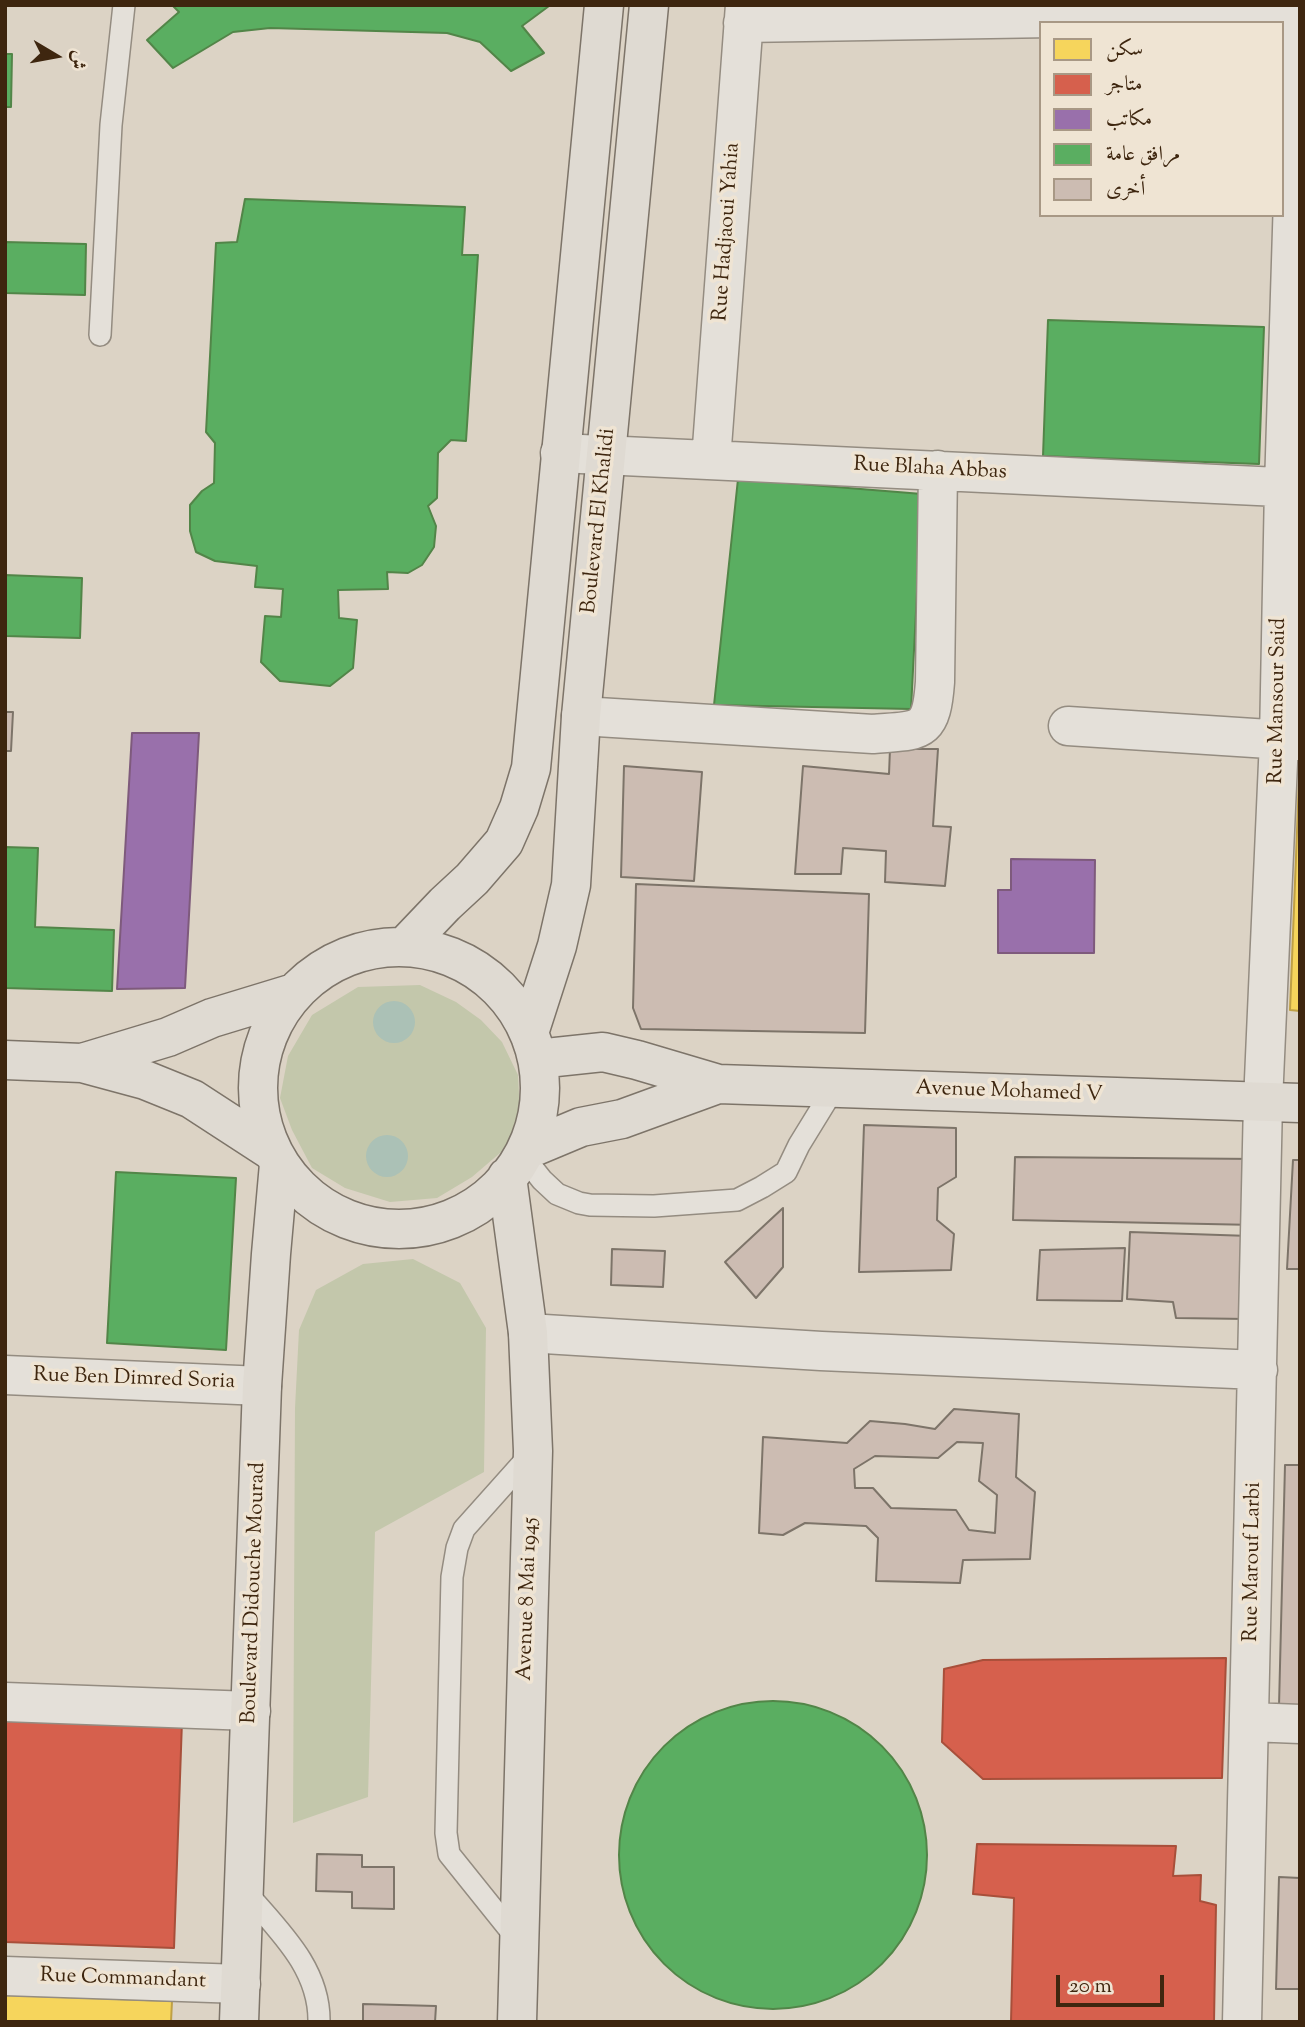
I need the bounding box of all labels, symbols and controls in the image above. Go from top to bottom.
north arrow [21,21,91,91]
legend [1039,21,1284,217]
text: سكن [1106,35,1143,65]
text: ش [62,48,92,71]
text: متاجر [1106,70,1143,100]
text: مكاتب [1106,105,1152,135]
text: مرافق عامة [1106,140,1180,170]
street label: Rue Hadjaoui Yahia [709,142,747,322]
text: أخرى [1106,175,1145,205]
street label: Boulevard El Khalidi [578,427,622,615]
street label: Rue Blaha Abbas [853,453,1007,487]
street label: Rue Mansour Said [1265,618,1293,784]
street label: Avenue Mohamed V [915,1077,1103,1109]
street label: Rue Ben Dimred Soria [33,1364,235,1396]
street label: Boulevard Didouche Mourad [238,1462,272,1724]
street label: Rue Marouf Larbi [1240,1482,1268,1642]
street label: Avenue 8 Mai 1945 [514,1517,544,1681]
scale bar [1060,1960,1168,2004]
street label: Rue Commandant [40,1965,206,1995]
text: 20 m [1069,1972,1112,2002]

